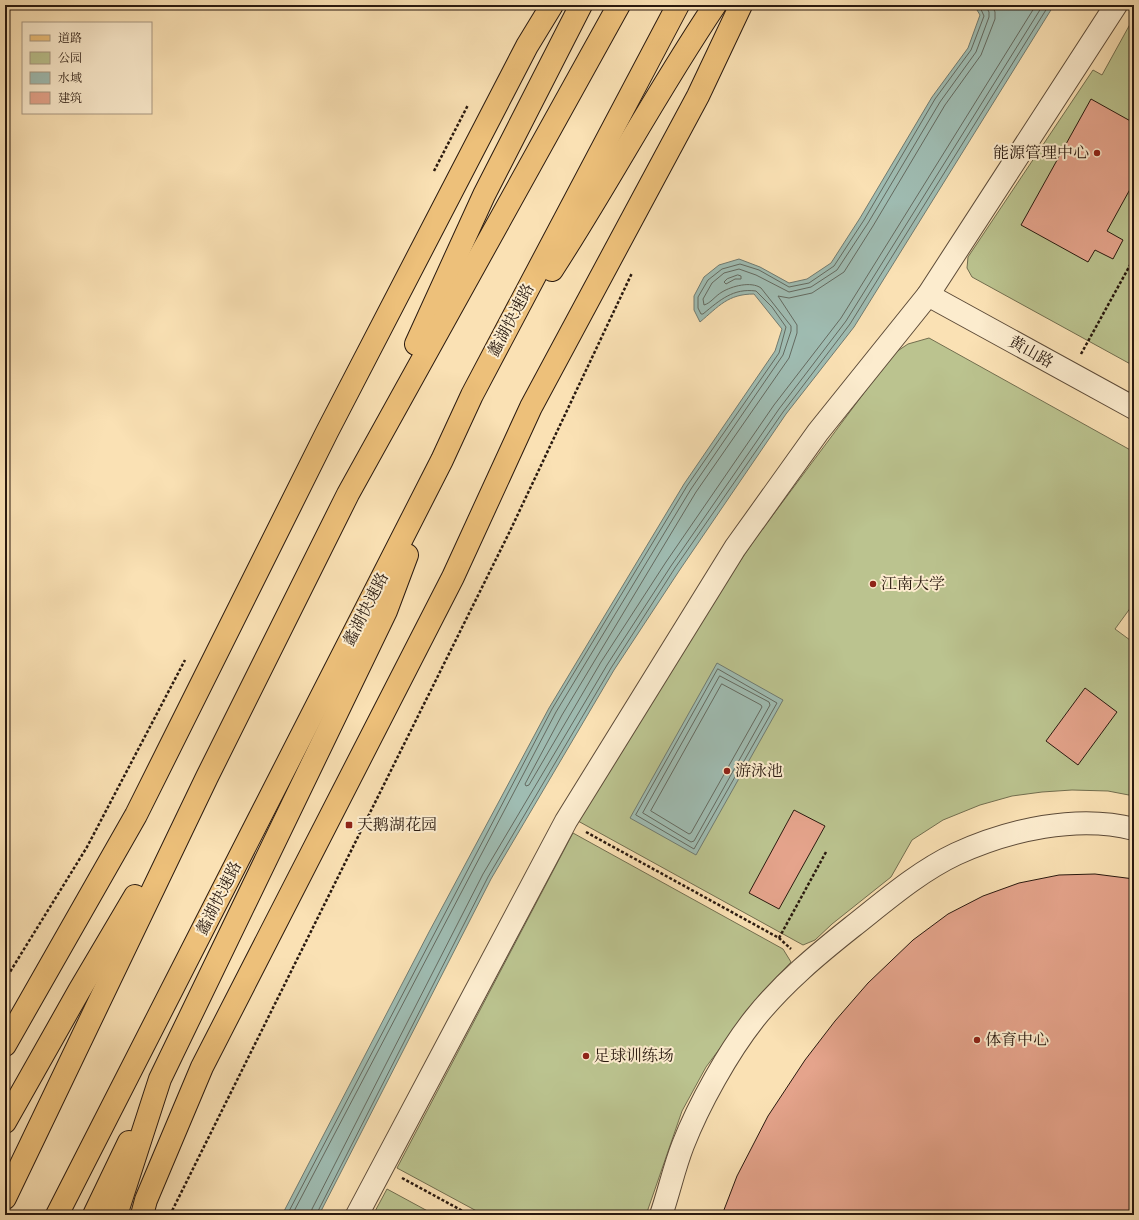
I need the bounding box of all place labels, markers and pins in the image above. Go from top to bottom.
place label: 能源管理中心 [993,143,1089,163]
marker: 能源管理中心 [1092,148,1102,158]
place label: 江南大学 [881,574,945,594]
marker: 江南大学 [868,579,878,589]
place label: 游泳池 [735,761,783,781]
marker: 游泳池 [722,766,732,776]
place label: 天鹅湖花园 [357,815,437,835]
marker: 天鹅湖花园 [344,820,354,830]
place label: 体育中心 [985,1030,1049,1050]
marker: 体育中心 [972,1035,982,1045]
place label: 足球训练场 [594,1046,674,1066]
marker: 足球训练场 [581,1051,591,1061]

